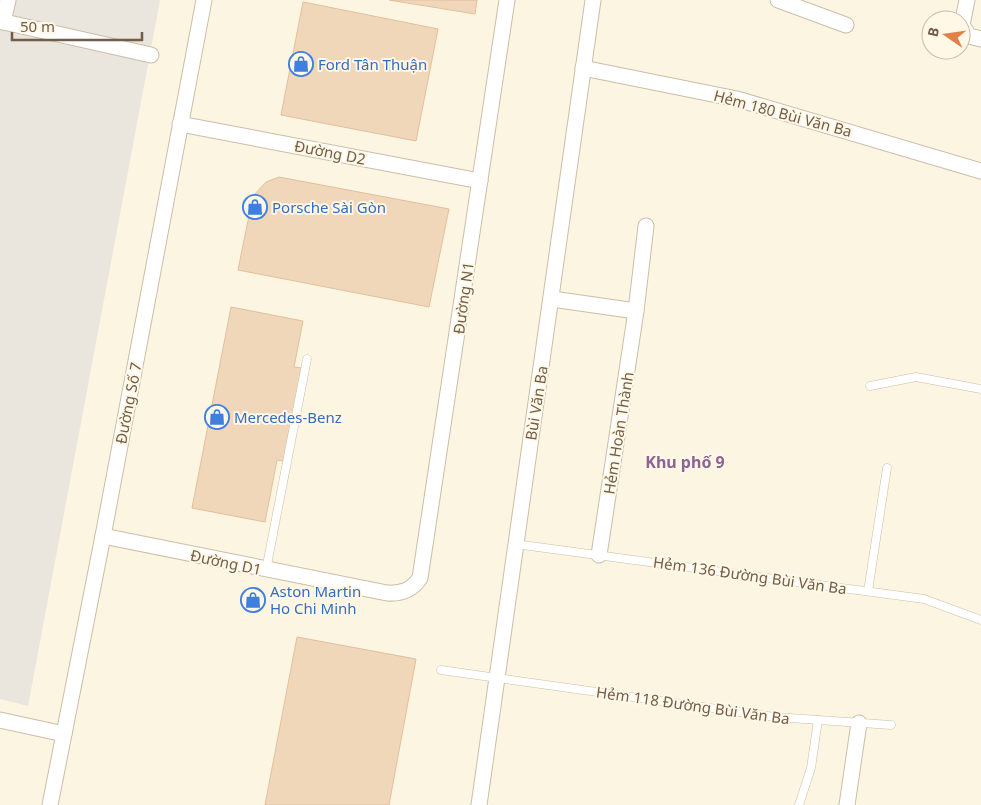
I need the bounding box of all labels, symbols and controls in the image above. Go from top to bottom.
scale bar [12,10,142,42]
north arrow [921,10,971,60]
text: 50 m [20,16,55,36]
text: B [923,25,943,39]
shop icon: Ford Tân Thuận [288,51,314,77]
place label: Ford Tân Thuận [318,54,427,74]
street label: Hẻm 180 Bùi Văn Ba [712,85,854,141]
street label: Đường D2 [293,135,367,169]
shop icon: Porsche Sài Gòn [242,194,268,220]
place label: Porsche Sài Gòn [272,197,386,217]
street label: Đường N1 [448,261,478,335]
street label: Đường Số 7 [110,361,146,445]
street label: Bùi Văn Ba [520,364,552,442]
street label: Hẻm Hoàn Thành [598,370,638,496]
shop icon: Mercedes-Benz [204,404,230,430]
place label: Mercedes-Benz [234,407,342,427]
district label: Khu phố 9 [645,451,725,473]
street label: Đường D1 [189,545,263,579]
street label: Hẻm 136 Đường Bùi Văn Ba [652,552,848,598]
place label: Aston Martin Ho Chi Minh [270,581,361,618]
shop icon: Aston Martin Ho Chi Minh [240,587,266,613]
street label: Hẻm 118 Đường Bùi Văn Ba [595,682,791,728]

